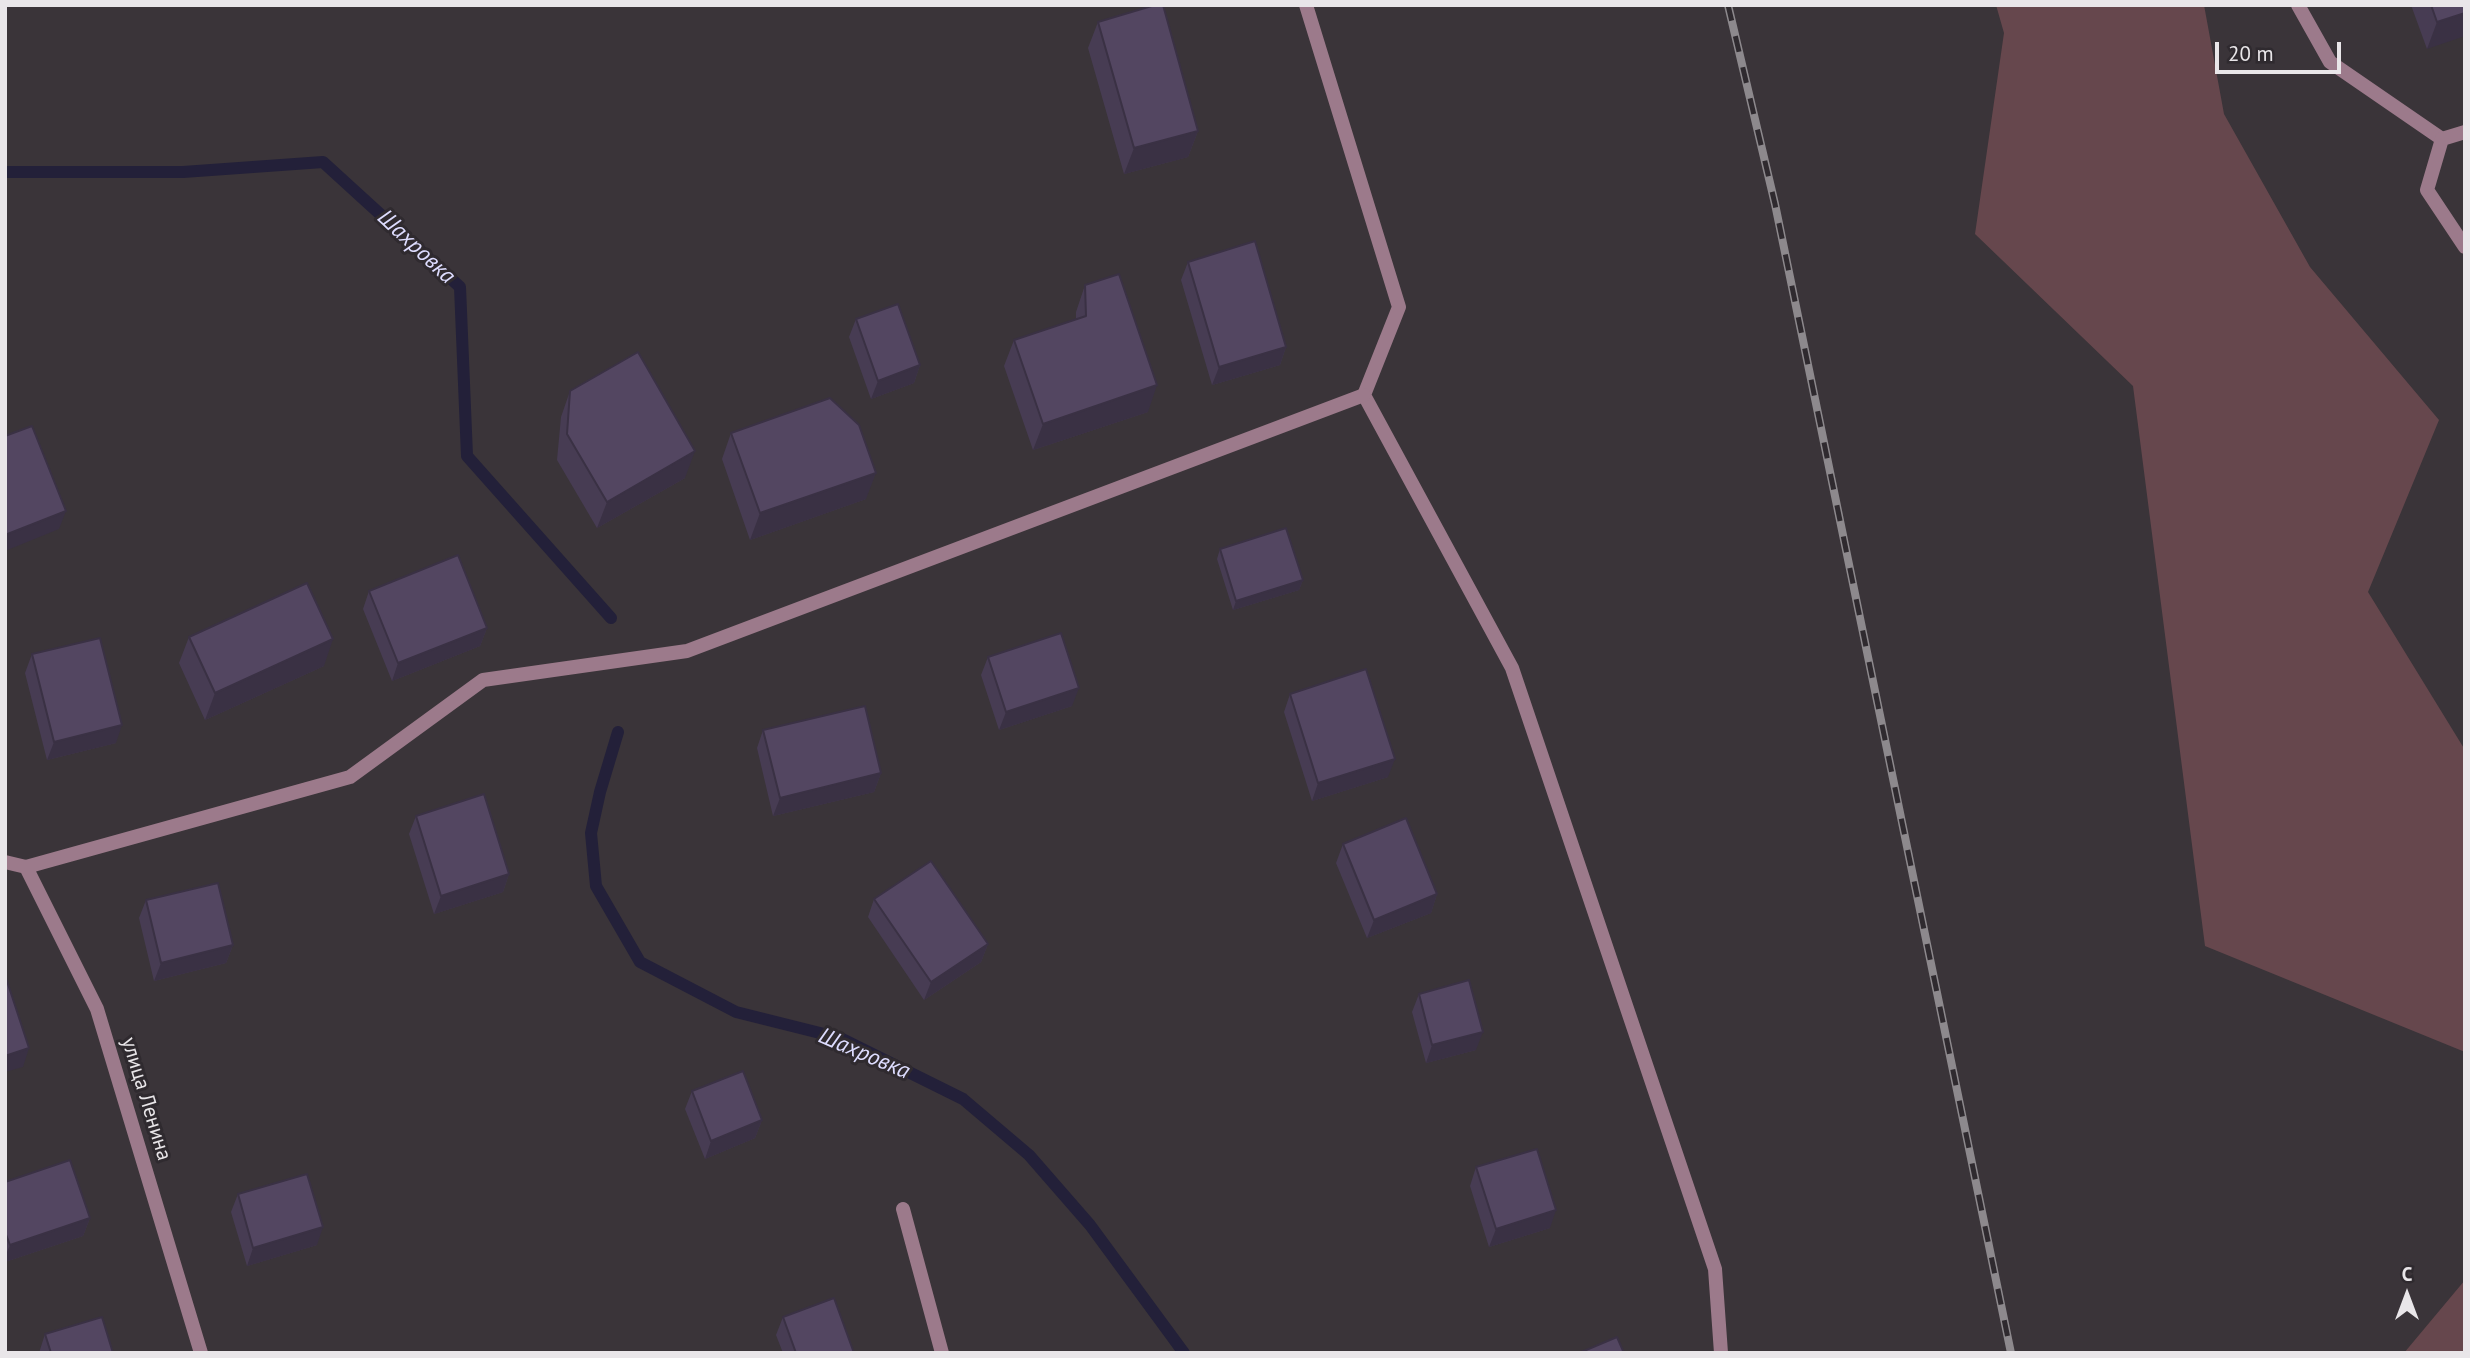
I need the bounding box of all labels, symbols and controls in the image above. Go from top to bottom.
scale bar [2218,28,2344,72]
text: 20 m [2228,40,2274,67]
water label: Шахровка [371,204,461,290]
water label: Шахровка [814,1022,914,1086]
street label: улица Ленина [115,1034,177,1164]
north arrow [2372,1260,2442,1330]
text: С [2402,1262,2412,1286]

